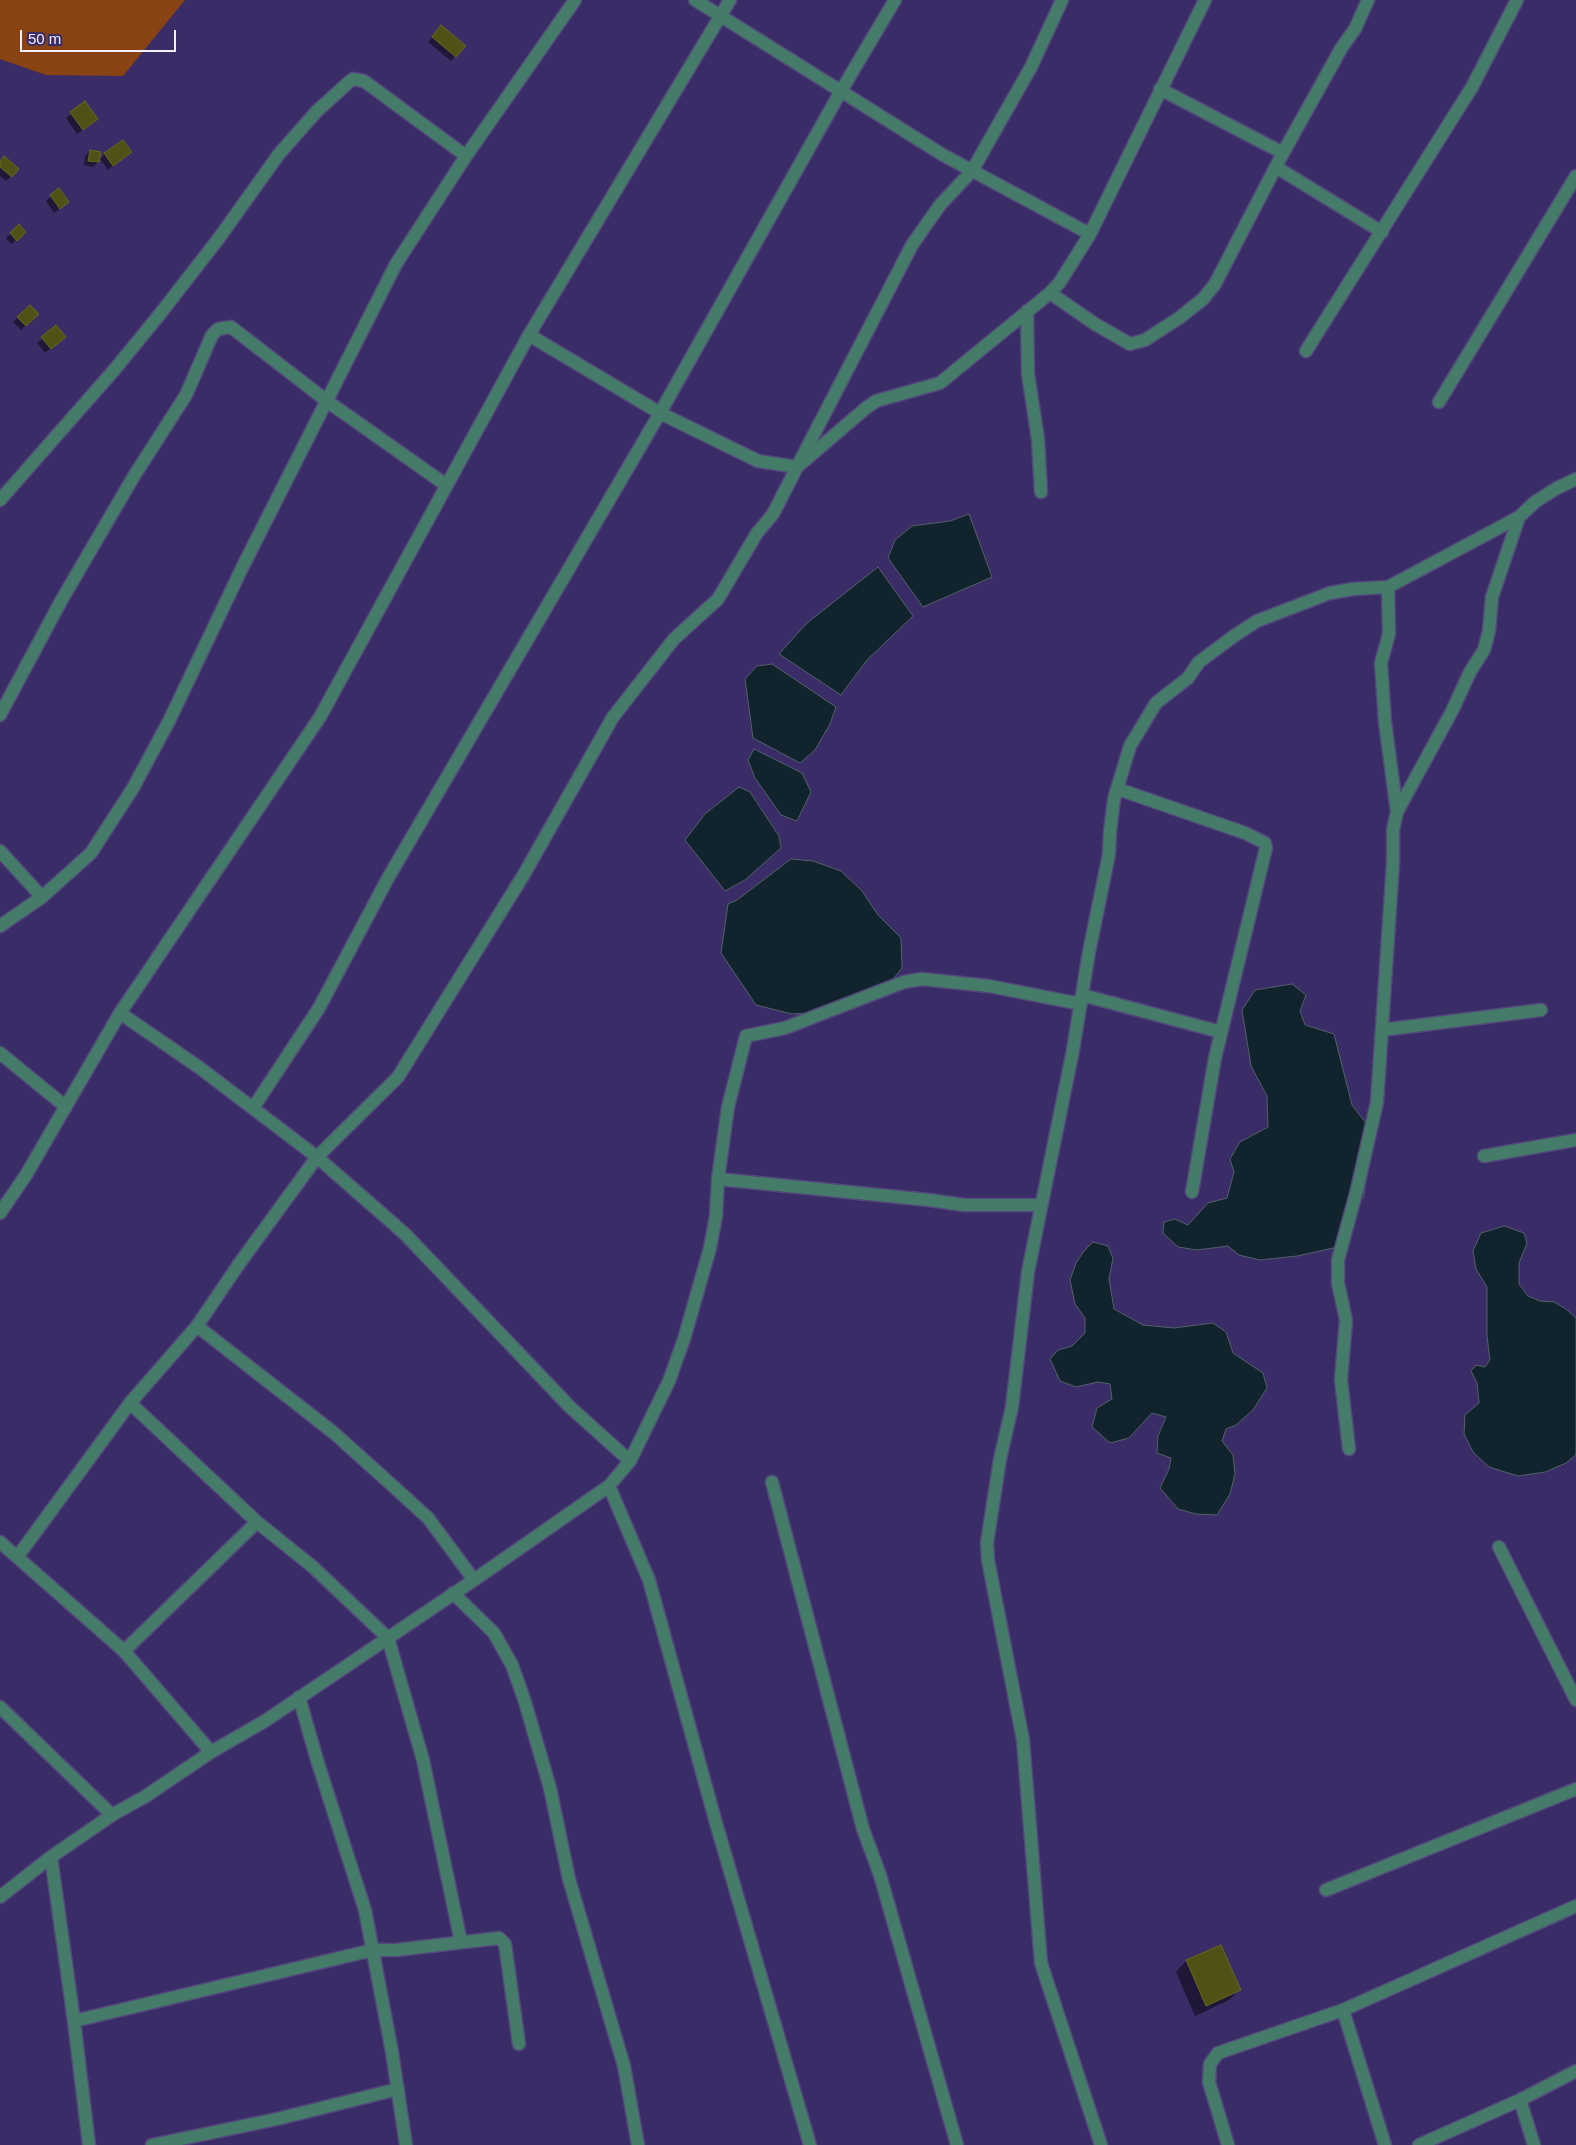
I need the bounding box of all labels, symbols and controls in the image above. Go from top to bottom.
scale bar [22,20,179,52]
text: 50 m [28,30,61,47]

